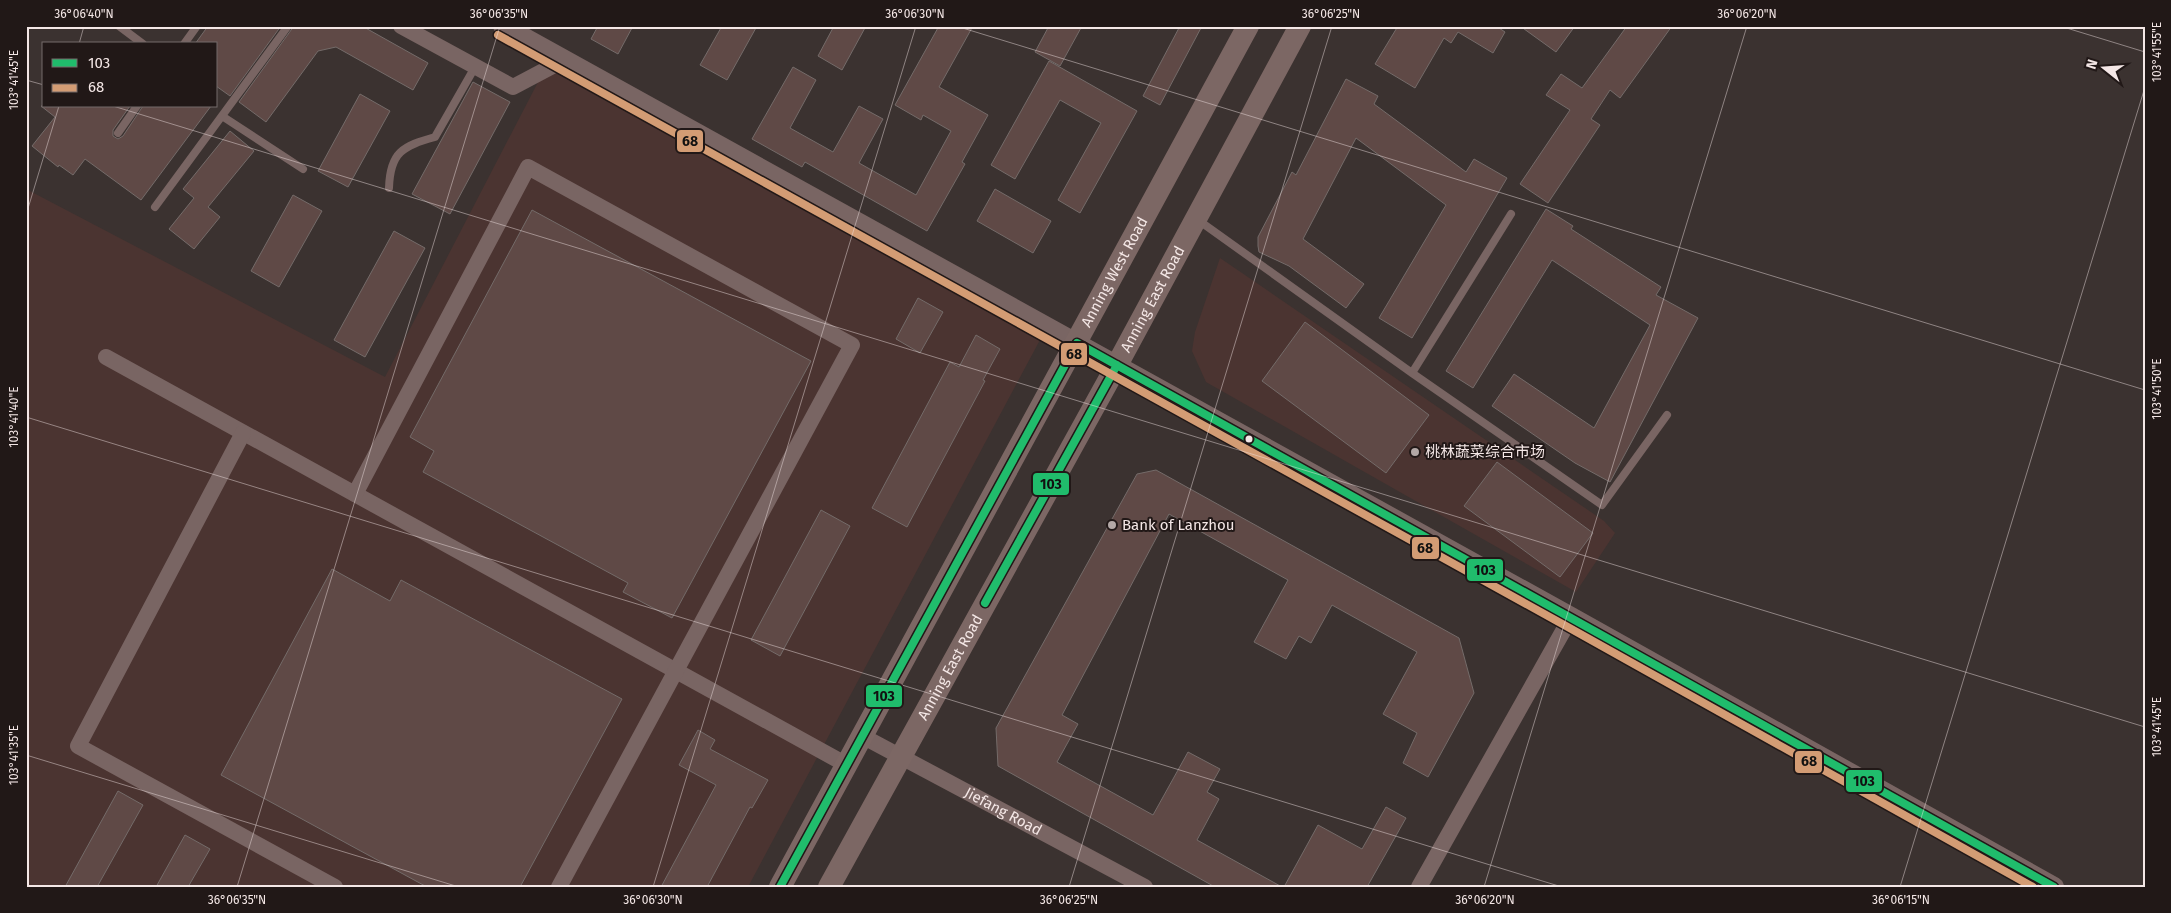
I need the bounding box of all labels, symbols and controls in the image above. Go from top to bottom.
text: 36°06'40"N [54,7,114,21]
text: 36°06'35"N [470,7,528,21]
text: 36°06'30"N [885,7,945,21]
text: 36°06'25"N [1302,7,1360,21]
text: 36°06'20"N [1717,7,1777,21]
text: 103°41'55"E [2150,22,2164,82]
legend [42,42,218,108]
north arrow [2078,42,2128,92]
text: 103°41'45"E [7,50,21,110]
text: 103 [88,54,110,72]
text: N [2083,57,2102,71]
text: 68 [88,78,104,96]
line badge: 68 [676,129,704,153]
text: 68 [682,133,698,150]
street label: Anning West Road [1077,214,1151,330]
street label: Anning East Road [1117,243,1188,355]
line badge: 68 [1060,342,1088,366]
text: 68 [1066,346,1082,363]
text: 103°41'50"E [2150,358,2164,420]
text: 103°41'40"E [7,386,21,448]
unlabelled marker [1244,434,1254,444]
place label: 桃林蔬菜综合市场 [1425,443,1545,461]
marker: 桃林蔬菜综合市场 [1409,446,1421,458]
line badge: 103 [1032,472,1070,496]
text: 103 [1040,476,1062,493]
place label: Bank of Lanzhou [1122,516,1235,534]
marker: Bank of Lanzhou [1106,519,1118,531]
line badge: 68 [1411,536,1440,560]
text: 68 [1417,540,1433,557]
line badge: 103 [1466,558,1504,582]
text: 103 [1474,562,1496,579]
street label: Anning East Road [914,611,987,723]
line badge: 103 [865,684,903,708]
text: 103 [873,688,895,705]
text: 103°41'45"E [2150,697,2164,757]
text: 103°41'35"E [7,725,21,785]
line badge: 68 [1794,750,1823,774]
text: 68 [1801,753,1817,770]
line badge: 103 [1845,769,1883,793]
text: 103 [1853,773,1875,790]
street label: Jiefang Road [961,783,1045,839]
text: 36°06'35"N [208,893,266,907]
text: 36°06'30"N [623,893,683,907]
text: 36°06'25"N [1040,893,1098,907]
text: 36°06'20"N [1455,893,1515,907]
text: 36°06'15"N [1872,893,1930,907]

